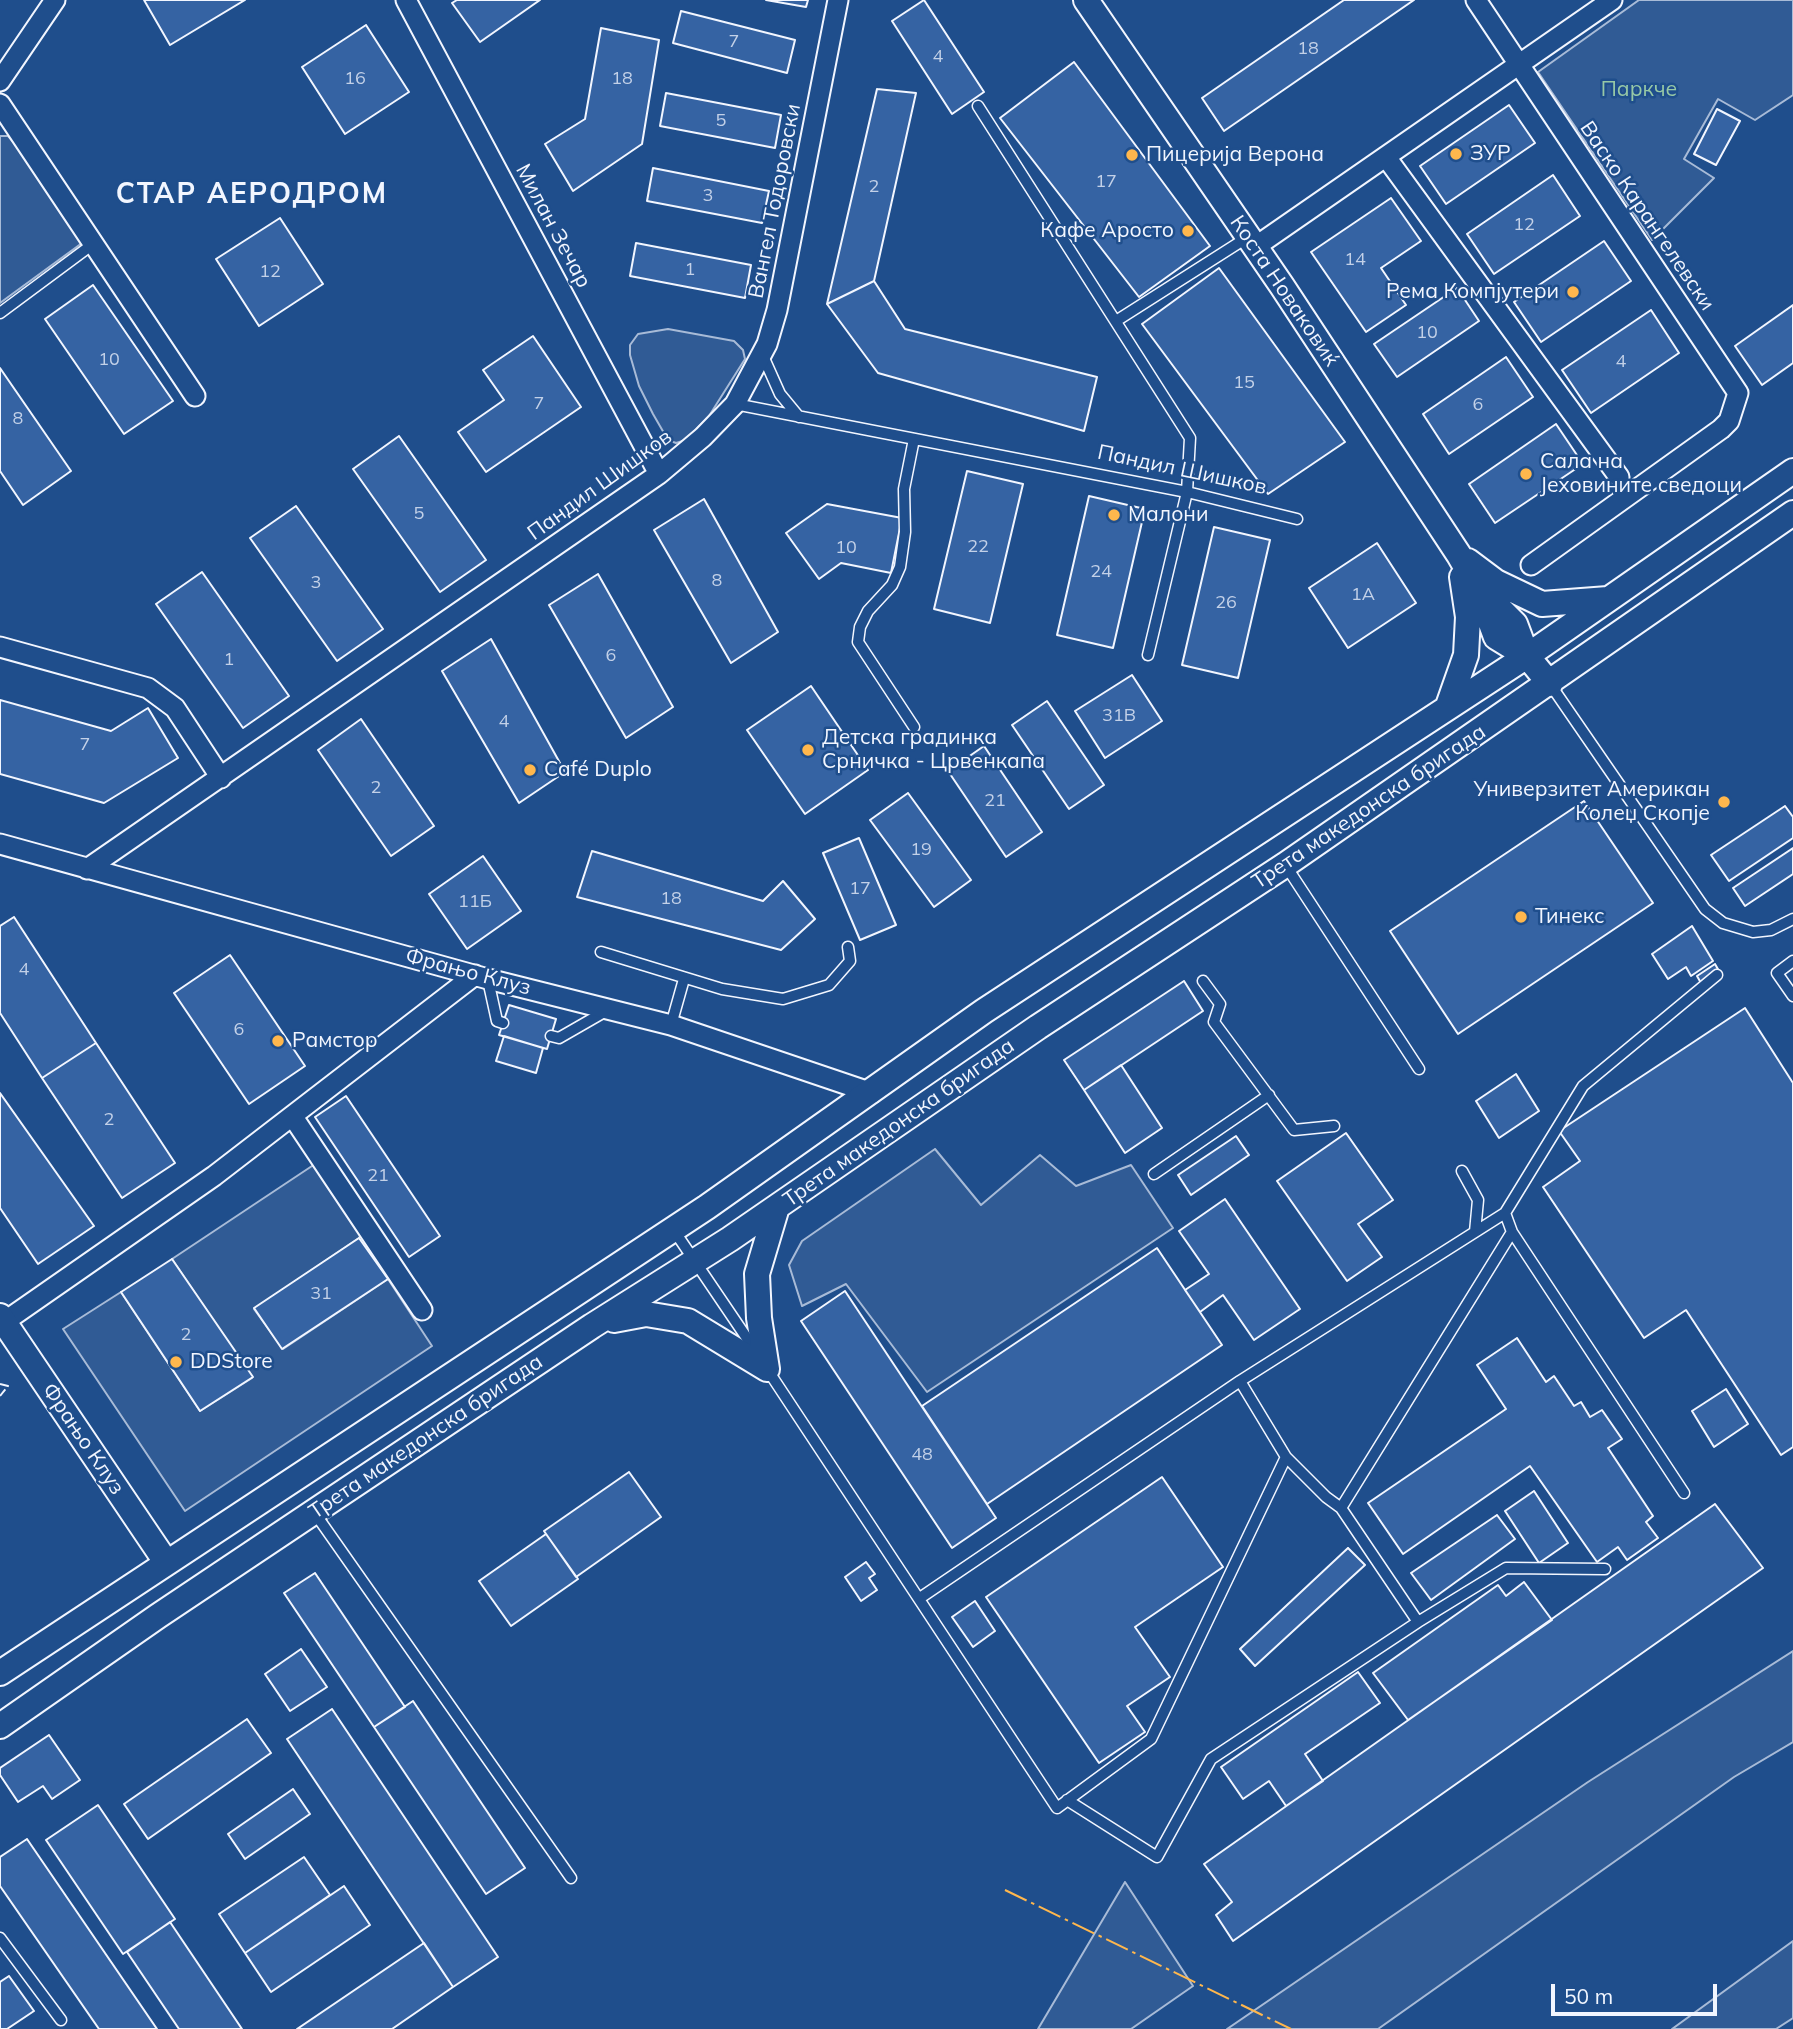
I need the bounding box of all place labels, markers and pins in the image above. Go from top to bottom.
place label: ЗУР [1470,141,1511,167]
place label: Пицерија Верона [1146,142,1324,168]
marker: ЗУР [1448,146,1464,162]
marker: Пицерија Верона [1124,147,1140,163]
place label: Кафе Аросто [1040,218,1174,244]
marker: Кафе Аросто [1180,223,1196,239]
place label: Рема Компјутери [1386,279,1559,305]
marker: Рема Компјутери [1565,284,1581,300]
place label: Сала на Јеховините сведоци [1540,449,1742,499]
marker: Сала на Јеховините сведоци [1518,466,1534,482]
place label: Малони [1128,502,1208,528]
marker: Малони [1106,507,1122,523]
place label: Детска градинка Срничка - Црвенкапа [822,725,1045,775]
marker: Детска градинка Срничка - Црвенкапа [800,742,816,758]
place label: Café Duplo [544,757,652,783]
marker: Café Duplo [522,762,538,778]
place label: Универзитет Американ Колеџ Скопје [1473,777,1710,827]
marker: Универзитет Американ Колеџ Скопје [1716,794,1732,810]
place label: Тинекс [1535,904,1605,930]
marker: Тинекс [1513,909,1529,925]
place label: Рамстор [292,1028,378,1054]
marker: Рамстор [270,1033,286,1049]
place label: DDStore [190,1349,273,1375]
marker: DDStore [168,1354,184,1370]

